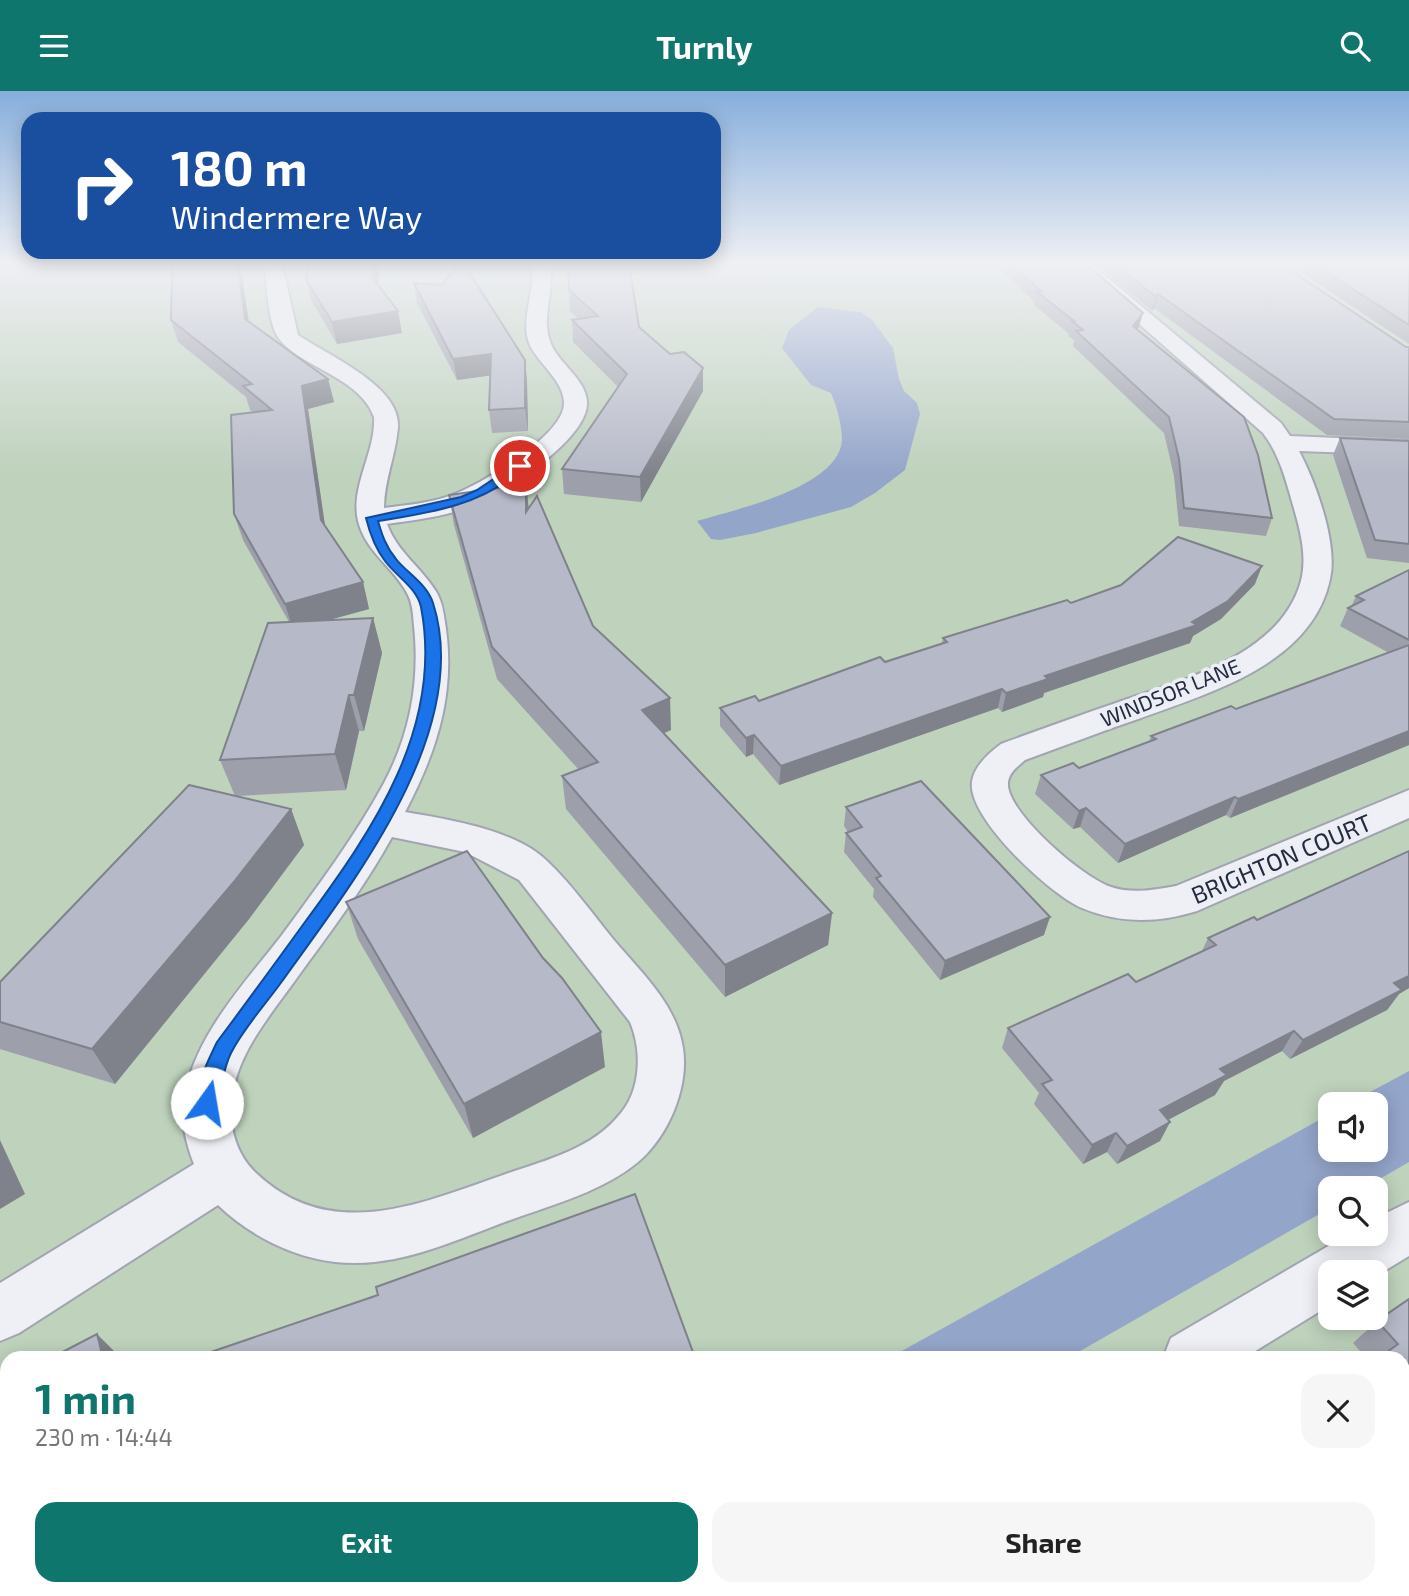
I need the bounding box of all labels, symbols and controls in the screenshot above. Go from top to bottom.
icon: menu [35,27,73,65]
text: Turnly [656,27,753,65]
icon: search [1336,27,1374,65]
text: 180 m [171,137,307,196]
icon: right [56,140,147,231]
text: Windermere Way [171,197,422,235]
pin [490,436,550,496]
icon: arrive [501,447,539,485]
street label: WINDSOR LANE [1097,653,1243,731]
street label: BRIGHTON COURT [1187,807,1376,909]
position arrow [170,1066,244,1140]
map controls [1318,1092,1388,1330]
button: sound [1318,1092,1388,1162]
button: search [1318,1176,1388,1246]
button: layers [1318,1260,1388,1330]
text: 1 min [35,1372,136,1422]
button: close [1301,1374,1375,1448]
text: 230 m · 14:44 [35,1423,173,1451]
button: Exit [35,1502,698,1582]
button: Share [712,1502,1375,1582]

